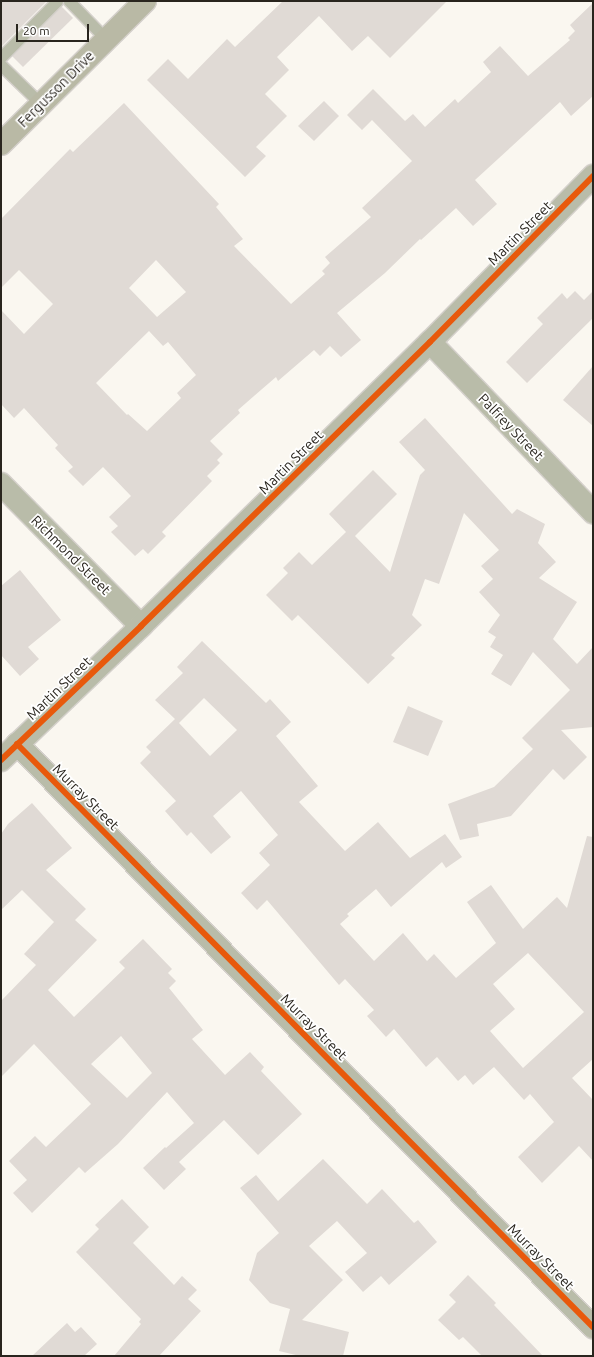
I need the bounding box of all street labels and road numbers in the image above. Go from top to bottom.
street label: Fergusson Drive [14,47,98,131]
street label: Martin Street [484,197,556,269]
street label: Palfrey Street [475,390,547,464]
street label: Martin Street [255,426,327,498]
street label: Richmond Street [28,512,114,598]
street label: Martin Street [23,653,95,723]
street label: Murray Street [49,760,123,834]
street label: Murray Street [277,990,351,1064]
street label: Murray Street [504,1220,578,1294]

